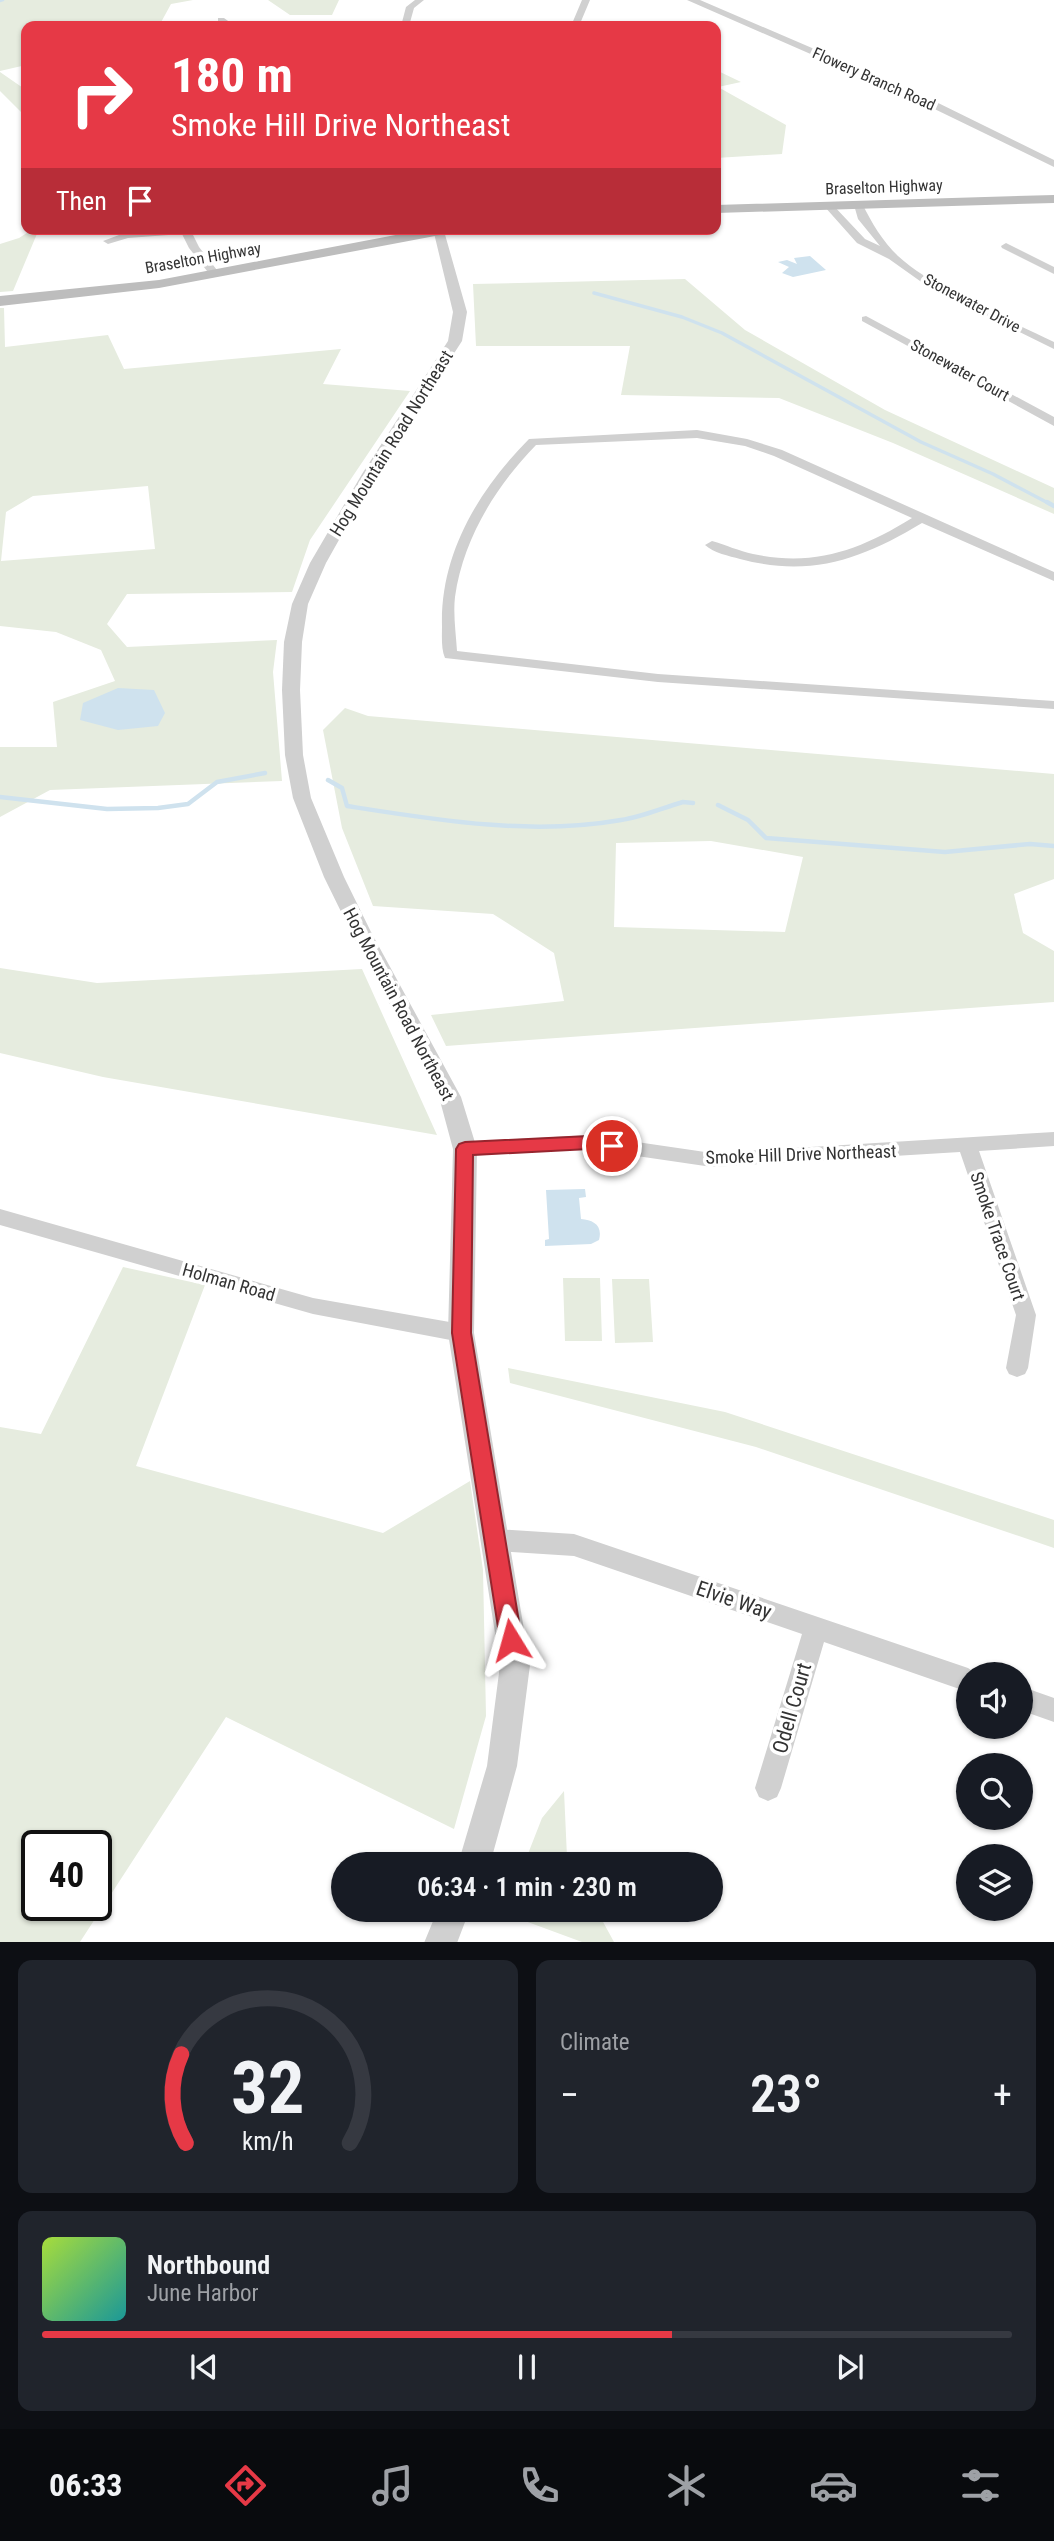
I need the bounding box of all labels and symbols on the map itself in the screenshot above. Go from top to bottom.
street label: Flowery Branch Road [810,43,938,115]
street label: Braselton Highway [825,175,943,199]
street label: Braselton Highway [144,238,263,278]
street label: Stonewater Drive [920,270,1024,336]
street label: Stonewater Court [907,335,1013,405]
street label: Hog Mountain Road Northeast [325,346,457,540]
street label: Hog Mountain Road Northeast [339,904,459,1104]
pin [582,1116,642,1176]
street label: Smoke Hill Drive Northeast [705,1140,897,1168]
street label: Smoke Trace Court [966,1169,1030,1303]
street label: Holman Road [180,1259,278,1305]
street label: Elvie Way [693,1576,775,1624]
position arrow [474,1603,548,1677]
street label: Odell Court [768,1660,816,1756]
speed limit sign: 40 [21,1830,112,1921]

